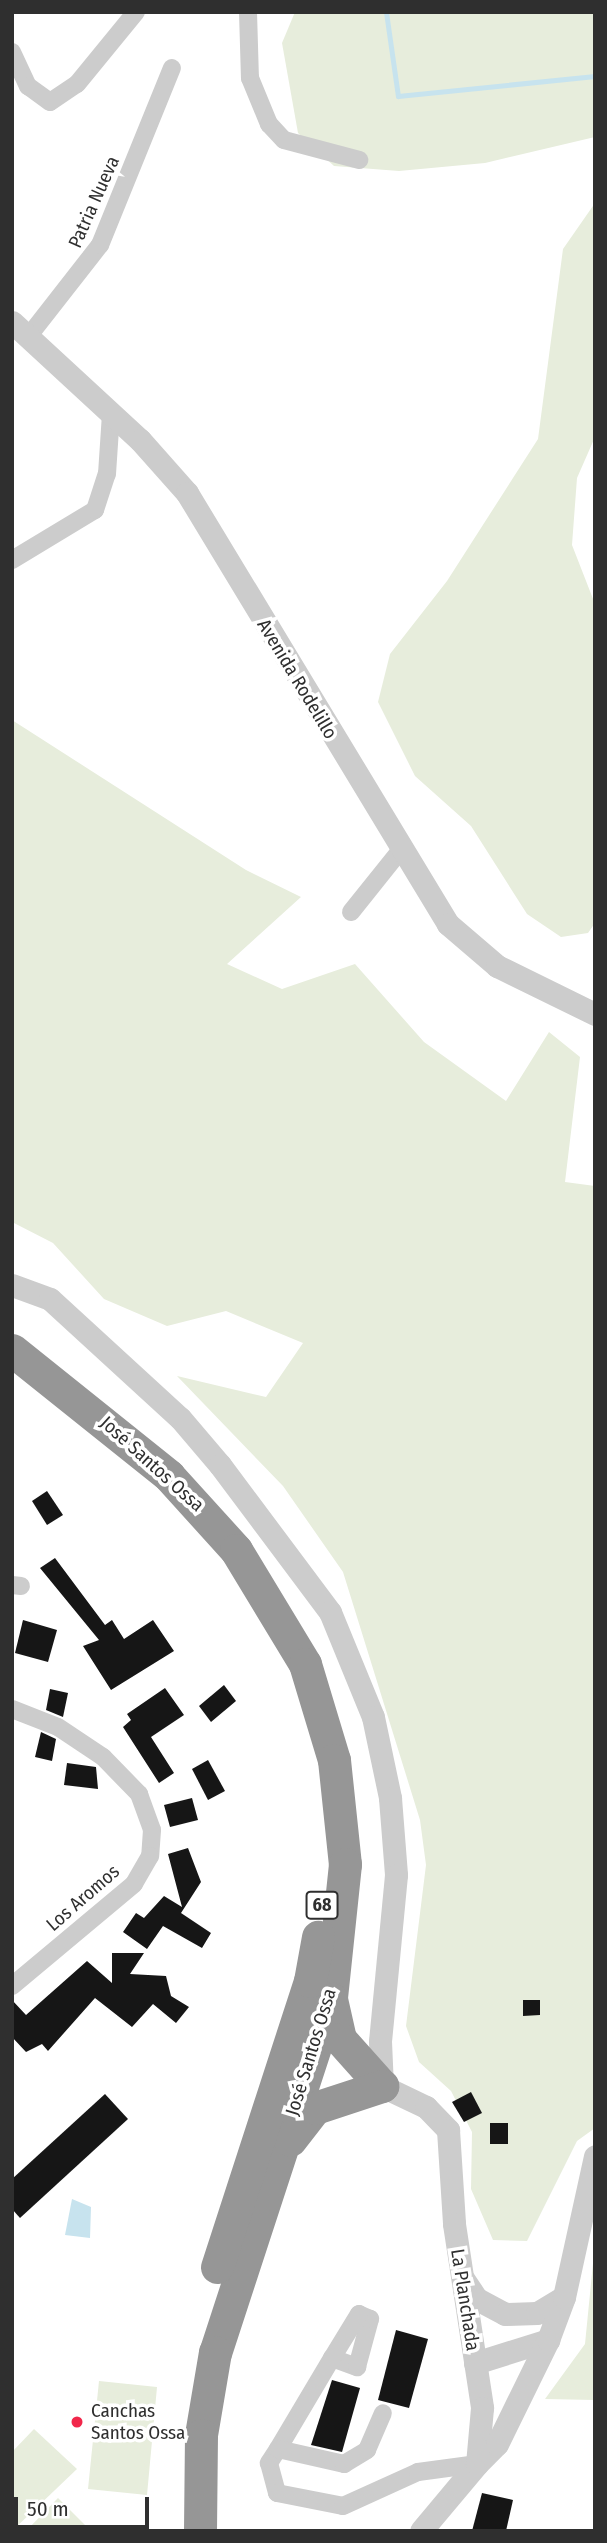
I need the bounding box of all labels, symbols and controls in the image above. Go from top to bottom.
street label: Patria Nueva [64,153,124,251]
street label: Avenida Rodelillo [252,615,342,743]
street label: José Santos Ossa [95,1412,209,1516]
street label: Los Aromos [42,1860,124,1936]
road number: 68 [304,1891,340,1920]
street label: José Santos Ossa [281,1986,341,2118]
street label: La Planchada [446,2247,484,2353]
place label: Canchas Santos Ossa [91,2400,185,2444]
marker: Canchas Santos Ossa [69,2414,85,2430]
scale bar [18,2484,152,2528]
text: 50 m [27,2496,69,2522]

